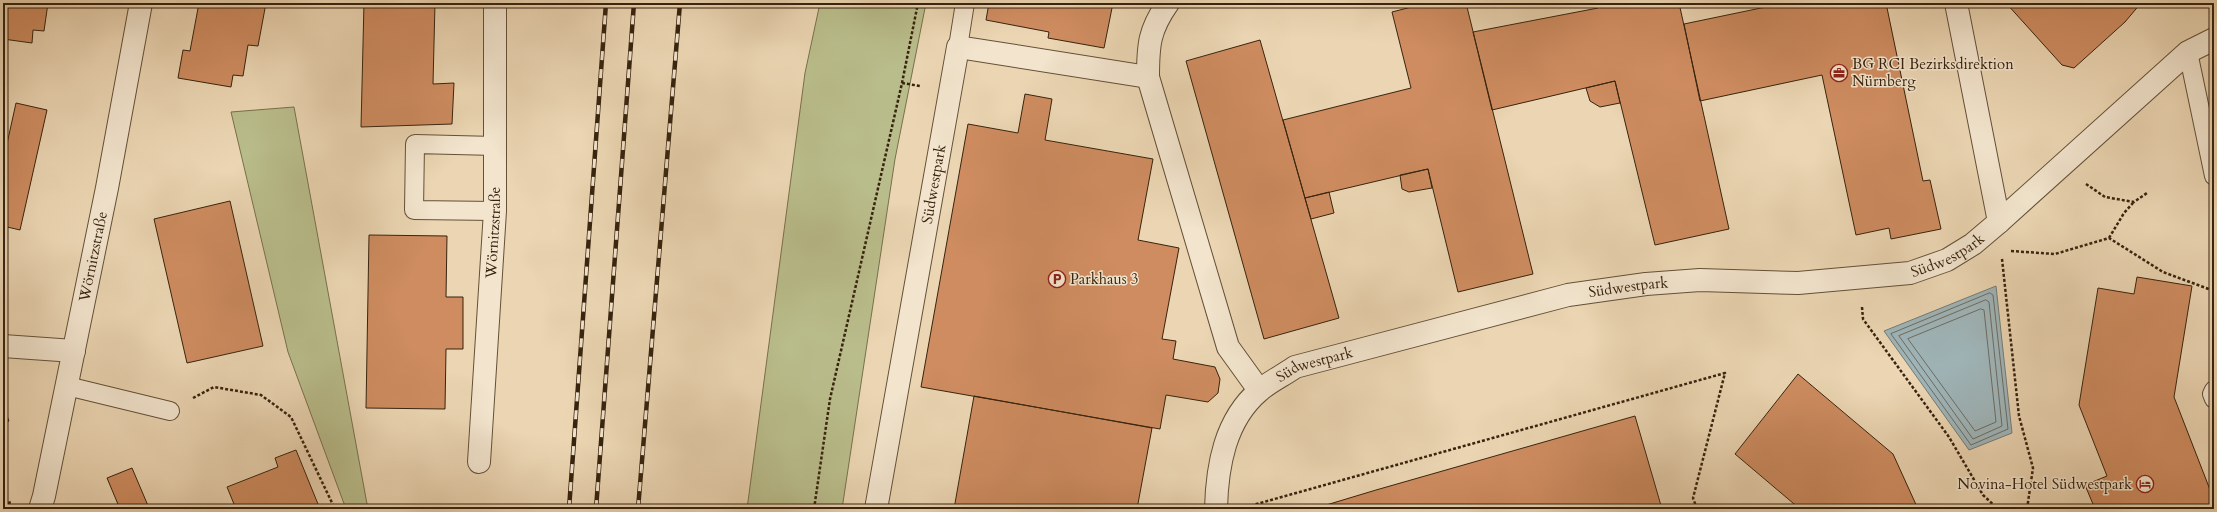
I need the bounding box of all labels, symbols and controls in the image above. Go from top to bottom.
place label: BG RCI Bezirksdirektion Nürnberg [1852,54,2014,91]
office icon: BG RCI Bezirksdirektion Nürnberg [1829,63,1849,83]
street label: Südwestpark [917,143,951,225]
street label: Wörnitzstraße [481,186,505,280]
street label: Wörnitzstraße [74,209,112,305]
street label: Südwestpark [1908,229,1989,282]
parking icon: Parkhaus 3 [1047,269,1067,289]
place label: Parkhaus 3 [1070,269,1139,289]
street label: Südwestpark [1587,272,1669,302]
street label: Südwestpark [1272,342,1355,387]
place label: Novina-Hotel Südwestpark [1957,474,2132,494]
hotel icon: Novina-Hotel Südwestpark [2135,474,2155,494]

